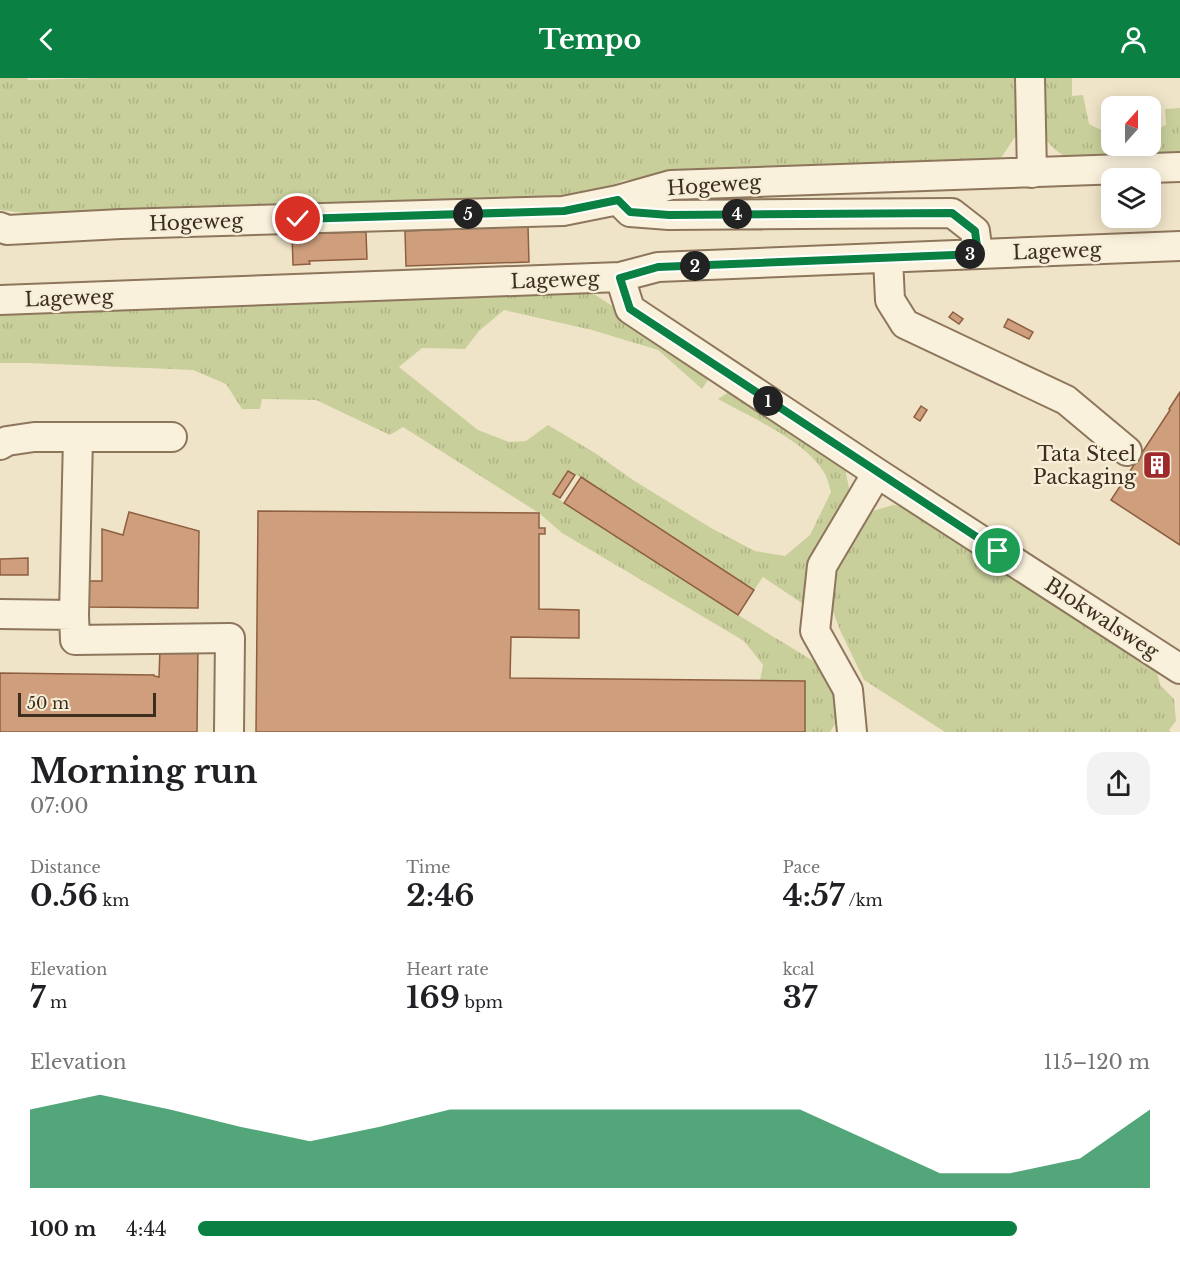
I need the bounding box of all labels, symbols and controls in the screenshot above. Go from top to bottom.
icon: back [30,23,63,56]
text: Tempo [539,23,641,56]
icon: person [1117,23,1150,56]
north arrow [1101,96,1161,156]
map controls [1101,96,1161,228]
button: layers [1101,168,1161,228]
street label: Hogeweg [666,170,763,200]
pin [272,193,323,244]
pin: 5 [453,199,483,229]
pin: 4 [722,199,752,229]
icon: check [281,202,314,235]
text: 5 [463,204,473,224]
text: 4 [732,204,742,224]
street label: Hogeweg [148,208,245,236]
street label: Lageweg [1012,237,1103,265]
pin: 3 [955,239,985,269]
text: 3 [965,244,975,264]
pin: 2 [680,251,710,281]
text: 2 [690,256,700,276]
street label: Lageweg [510,266,601,294]
street label: Lageweg [24,284,115,312]
pin: 1 [753,386,783,416]
text: 1 [765,391,771,411]
place label: Tata Steel Packaging [1033,442,1137,489]
building icon: Tata Steel Packaging [1141,449,1173,481]
pin [972,525,1023,576]
icon: arrive [981,534,1014,567]
street label: Blokwalsweg [1041,572,1164,664]
scale bar [18,690,156,718]
text: 50 m [27,693,69,713]
text: Morning run [30,751,258,792]
button: share [1087,752,1150,815]
text: 07:00 [30,794,89,818]
text: Distance [30,857,101,877]
text: Time [406,857,450,877]
text: Pace [783,857,820,877]
text: 0.56 [30,877,98,914]
text: 2:46 [406,877,475,914]
text: 4:57 [783,877,844,914]
text: km [98,890,130,910]
text: /km [844,890,883,910]
text: Elevation [30,959,107,979]
text: Heart rate [406,959,489,979]
text: kcal [783,959,815,979]
text: 7 [30,979,45,1016]
text: 169 [406,979,460,1016]
text: 37 [783,979,817,1016]
text: m [45,992,67,1012]
text: bpm [460,992,503,1012]
text: Elevation [30,1050,127,1074]
text: 115–120 m [1044,1050,1150,1074]
text: 100 m [30,1217,96,1241]
text: 4:44 [126,1217,167,1241]

